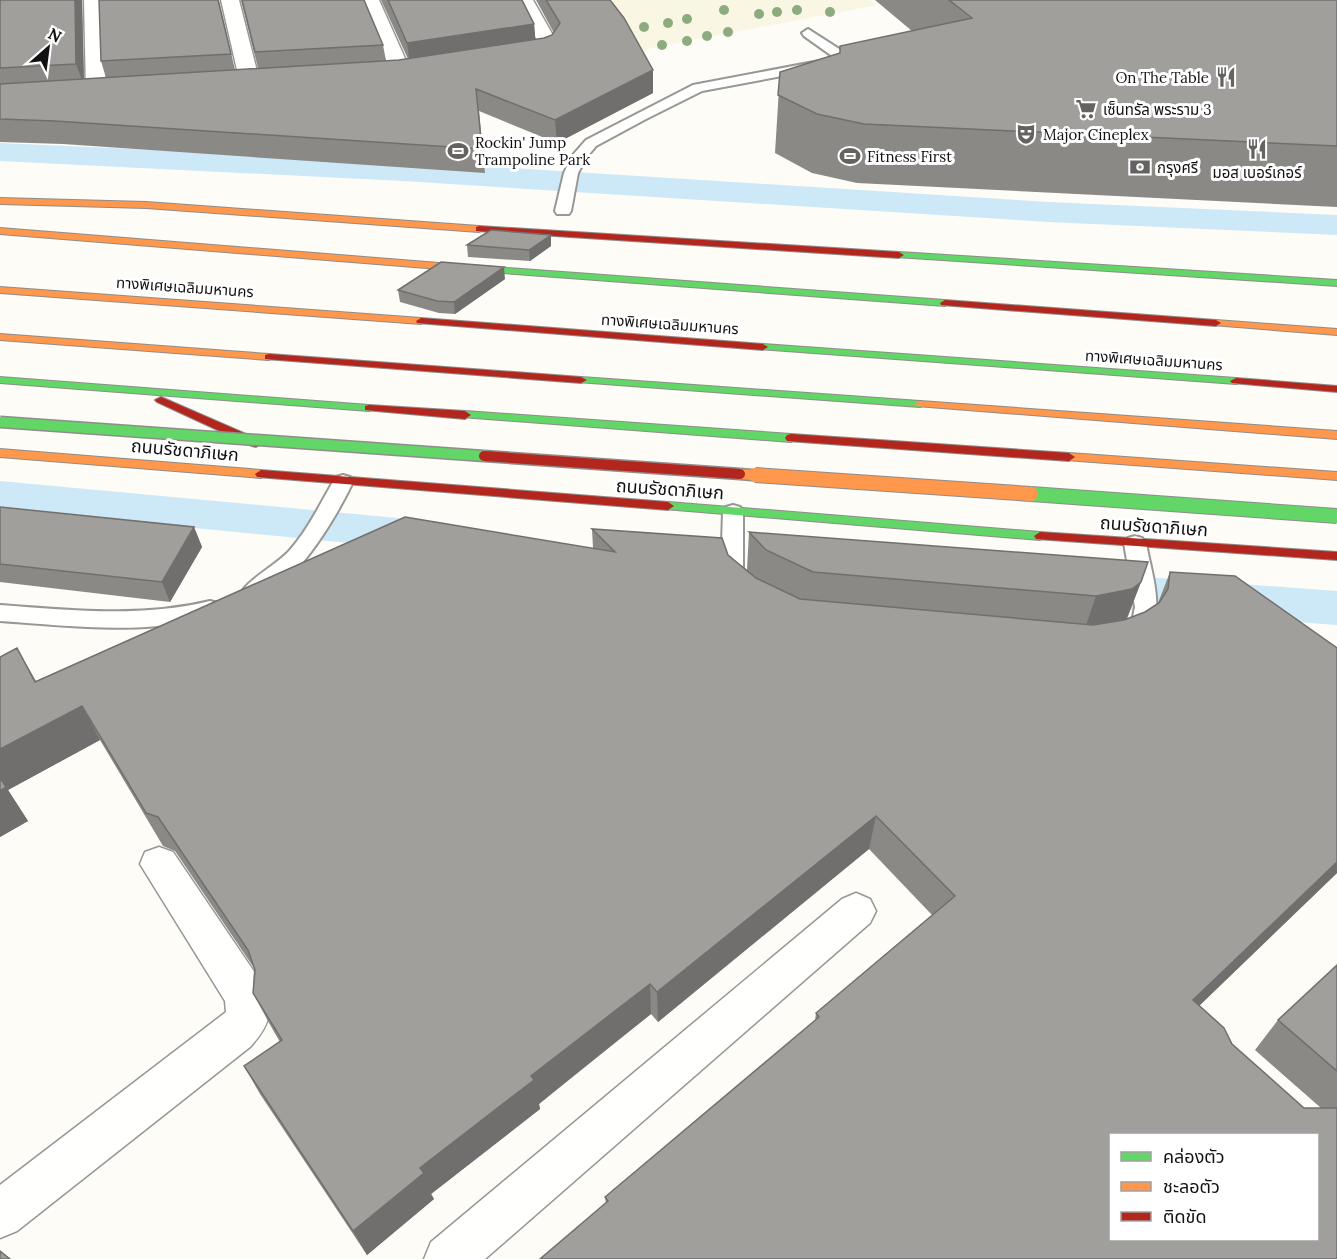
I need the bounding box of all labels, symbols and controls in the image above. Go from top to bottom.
north arrow [18,18,78,78]
text: N [45,23,65,46]
restaurant icon: On The Table [1214,65,1238,89]
place label: On The Table [1115,68,1209,87]
supermarket icon: เซ็นทรัล พระราม 3 [1074,97,1098,121]
place label: เซ็นทรัล พระราม 3 [1103,100,1211,119]
theatre icon: Major Cineplex [1014,122,1038,146]
place label: Major Cineplex [1043,125,1149,144]
place label: Rockin' Jump Trampoline Park [475,133,590,169]
restaurant icon: มอส เบอร์เกอร์ [1245,137,1269,161]
sports icon: Rockin' Jump Trampoline Park [446,139,470,163]
sports icon: Fitness First [838,144,862,168]
place label: Fitness First [867,147,952,166]
bank icon: กรุงศรี [1128,155,1152,179]
place label: กรุงศรี [1157,158,1198,177]
place label: มอส เบอร์เกอร์ [1213,163,1302,182]
street label: ทางพิเศษเฉลิมมหานคร [116,273,254,301]
street label: ทางพิเศษเฉลิมมหานคร [601,310,739,338]
street label: ทางพิเศษเฉลิมมหานคร [1085,346,1223,374]
street label: ถนนรัชดาภิเษก [130,434,240,466]
street label: ถนนรัชดาภิเษก [615,474,725,504]
street label: ถนนรัชดาภิเษก [1099,511,1209,541]
legend [1109,1133,1319,1241]
text: คล่องตัว [1163,1145,1225,1168]
text: ชะลอตัว [1163,1175,1220,1198]
text: ติดขัด [1163,1205,1206,1228]

